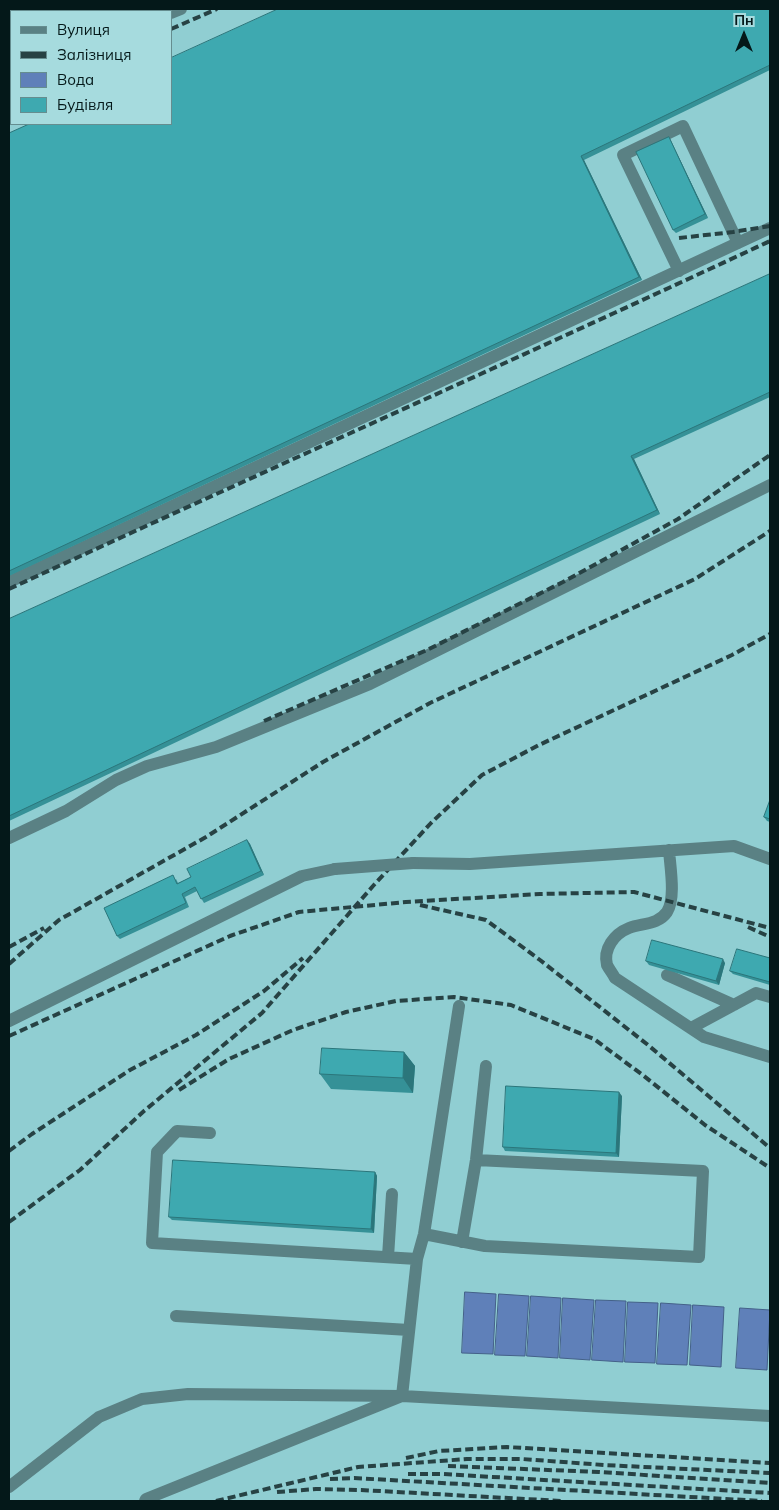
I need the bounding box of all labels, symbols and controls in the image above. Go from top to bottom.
legend [10,10,172,125]
north arrow [719,10,769,60]
text: Пн [734,11,754,29]
text: Вулиця [57,20,110,39]
text: Залізниця [57,45,131,64]
text: Вода [57,70,94,89]
text: Будівля [57,95,113,114]

